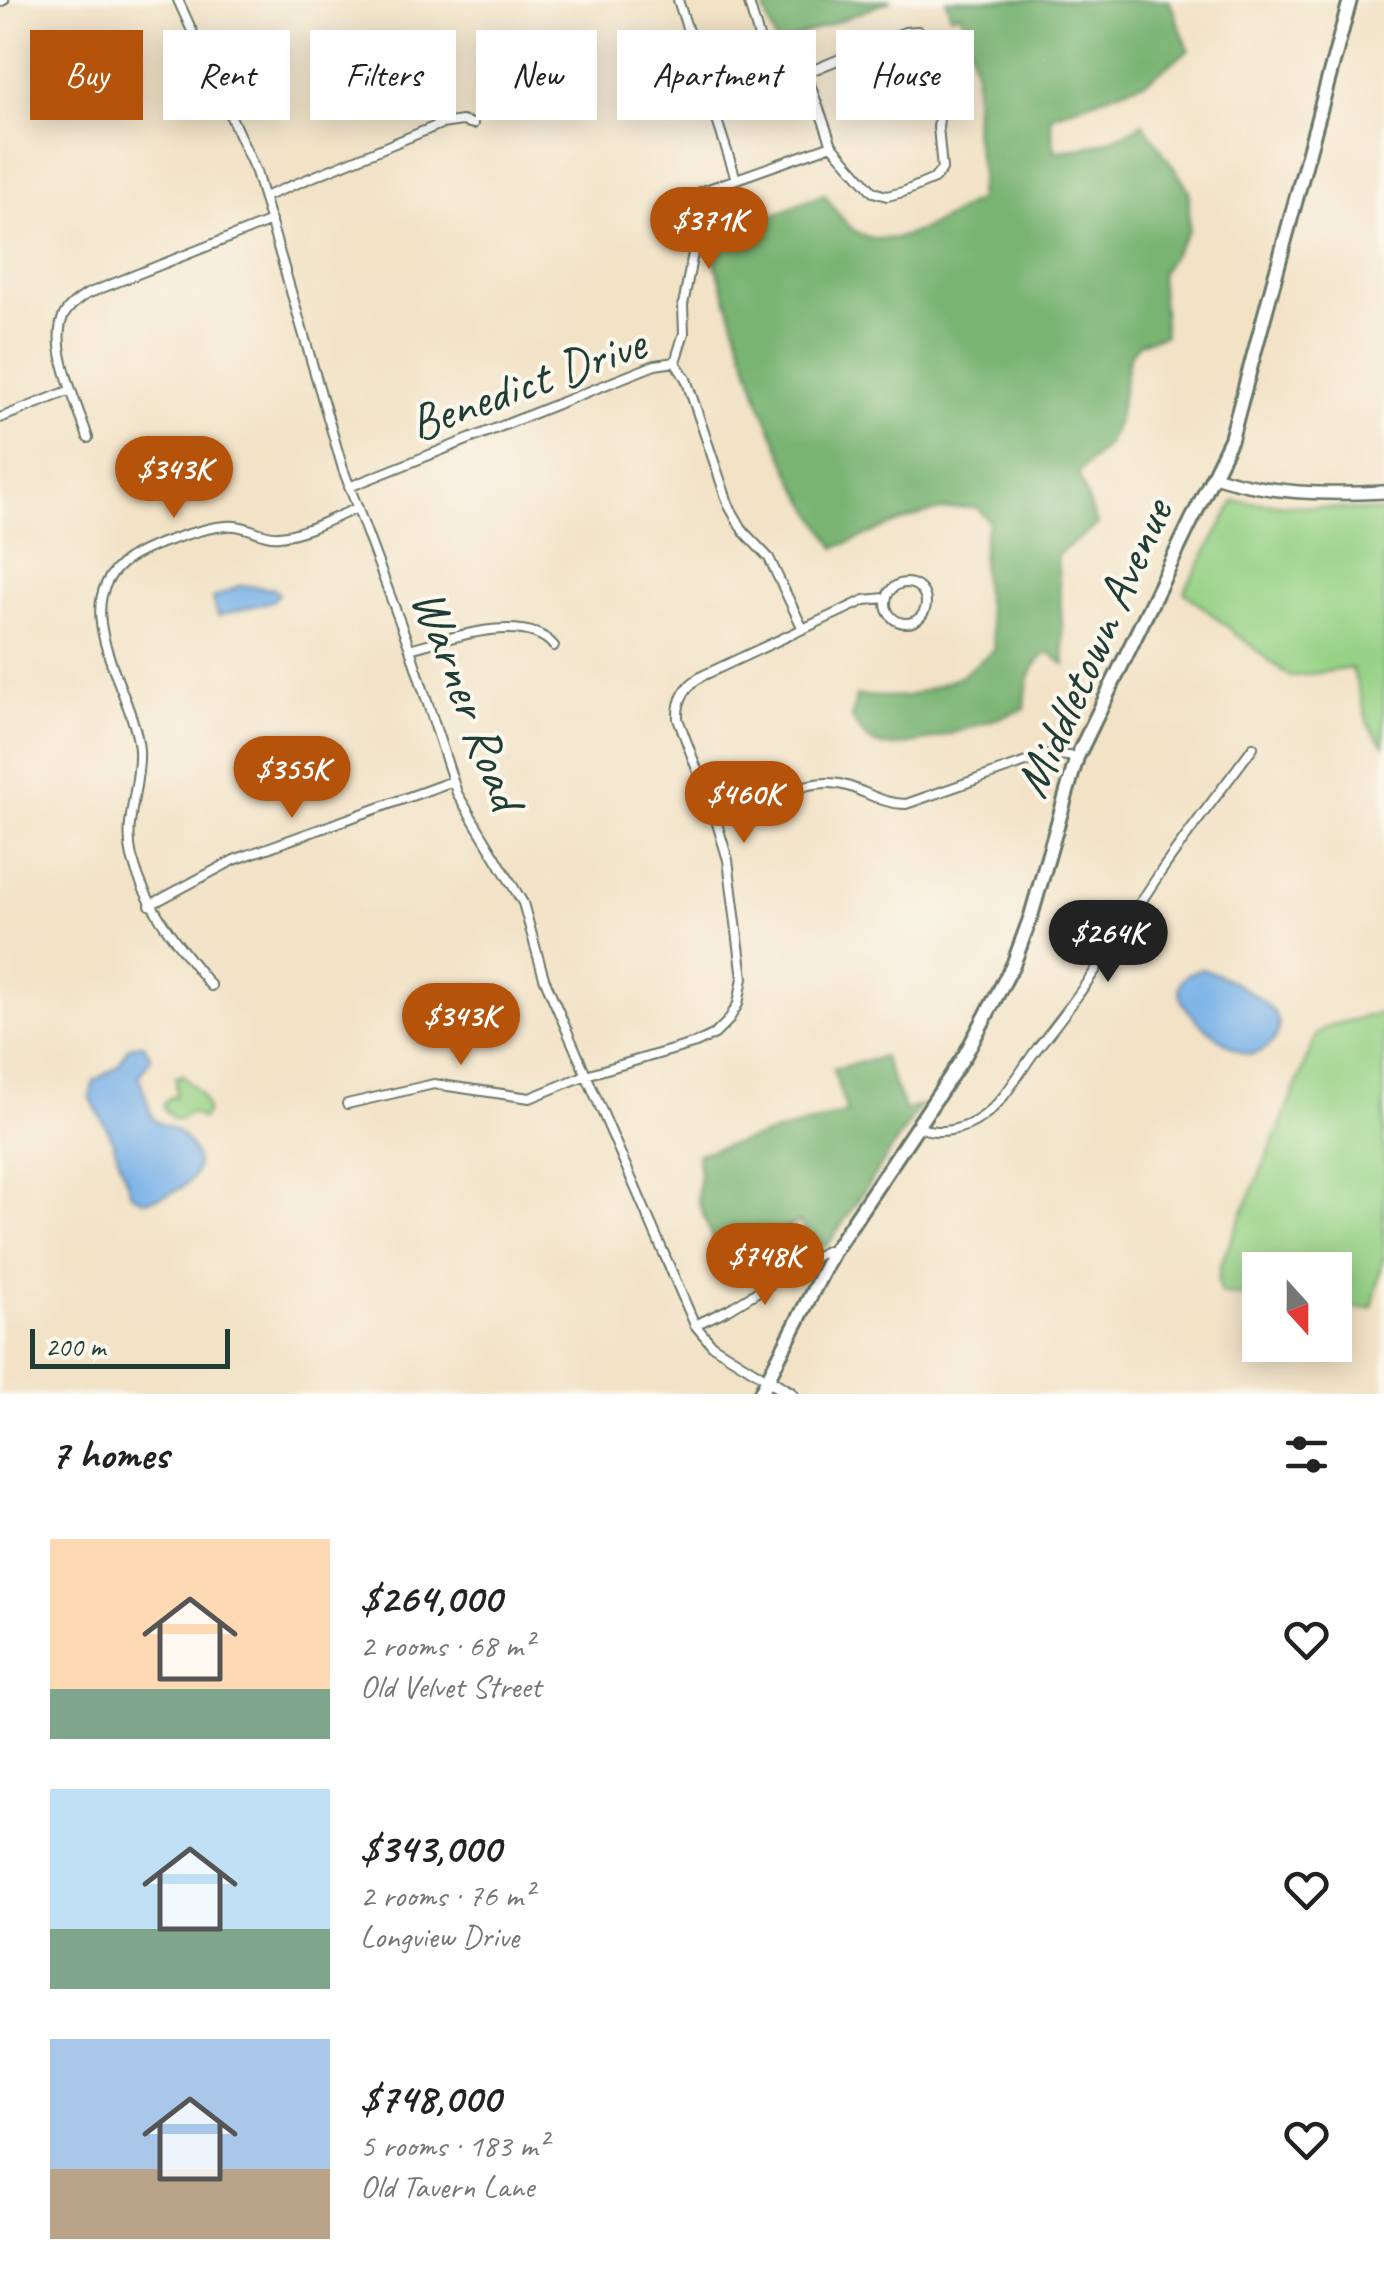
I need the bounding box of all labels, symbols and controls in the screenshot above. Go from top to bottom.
chip: Buy [30,30,143,120]
chip: Rent [163,30,290,120]
chip: Filters [310,30,456,120]
chip: New [476,30,597,120]
chip: Apartment [617,30,816,120]
chip: House [836,30,974,120]
pin: $371K [639,187,779,272]
text: $371K [672,199,746,240]
street label: Benedict Drive [400,310,656,455]
pin: $343K [104,436,244,521]
text: $343K [137,448,211,489]
street label: Middletown Avenue [999,487,1188,807]
street label: Warner Road [397,580,541,825]
pin: $355K [222,736,362,821]
text: $355K [256,748,328,789]
pin: $460K [674,761,814,846]
text: $460K [707,773,781,814]
pin: $264K [1038,900,1178,985]
text: $264K [1071,912,1145,953]
pin: $343K [391,983,531,1068]
text: $343K [424,995,498,1036]
pin: $748K [695,1223,835,1308]
text: $748K [728,1235,802,1276]
north arrow [1242,1252,1352,1362]
map controls [1242,1252,1352,1362]
scale bar [30,1324,230,1368]
text: 200 m [45,1329,105,1364]
icon: filters [1279,1427,1334,1482]
text: 7 homes [50,1428,168,1481]
text: $264,000 [360,1572,502,1625]
icon: home [130,1579,250,1699]
icon: heart [1279,1612,1334,1667]
text: 2 rooms · 68 m² [360,1625,533,1666]
text: Old Velvet Street [360,1666,541,1707]
text: $343,000 [360,1822,501,1875]
icon: home [130,1829,250,1949]
icon: heart [1279,1862,1334,1917]
text: 2 rooms · 76 m² [360,1875,533,1916]
text: Longview Drive [360,1916,519,1957]
text: $748,000 [360,2072,500,2125]
icon: home [130,2079,250,2199]
icon: heart [1279,2112,1334,2167]
text: 5 rooms · 183 m² [360,2125,547,2166]
text: Old Tavern Lane [360,2166,534,2207]

